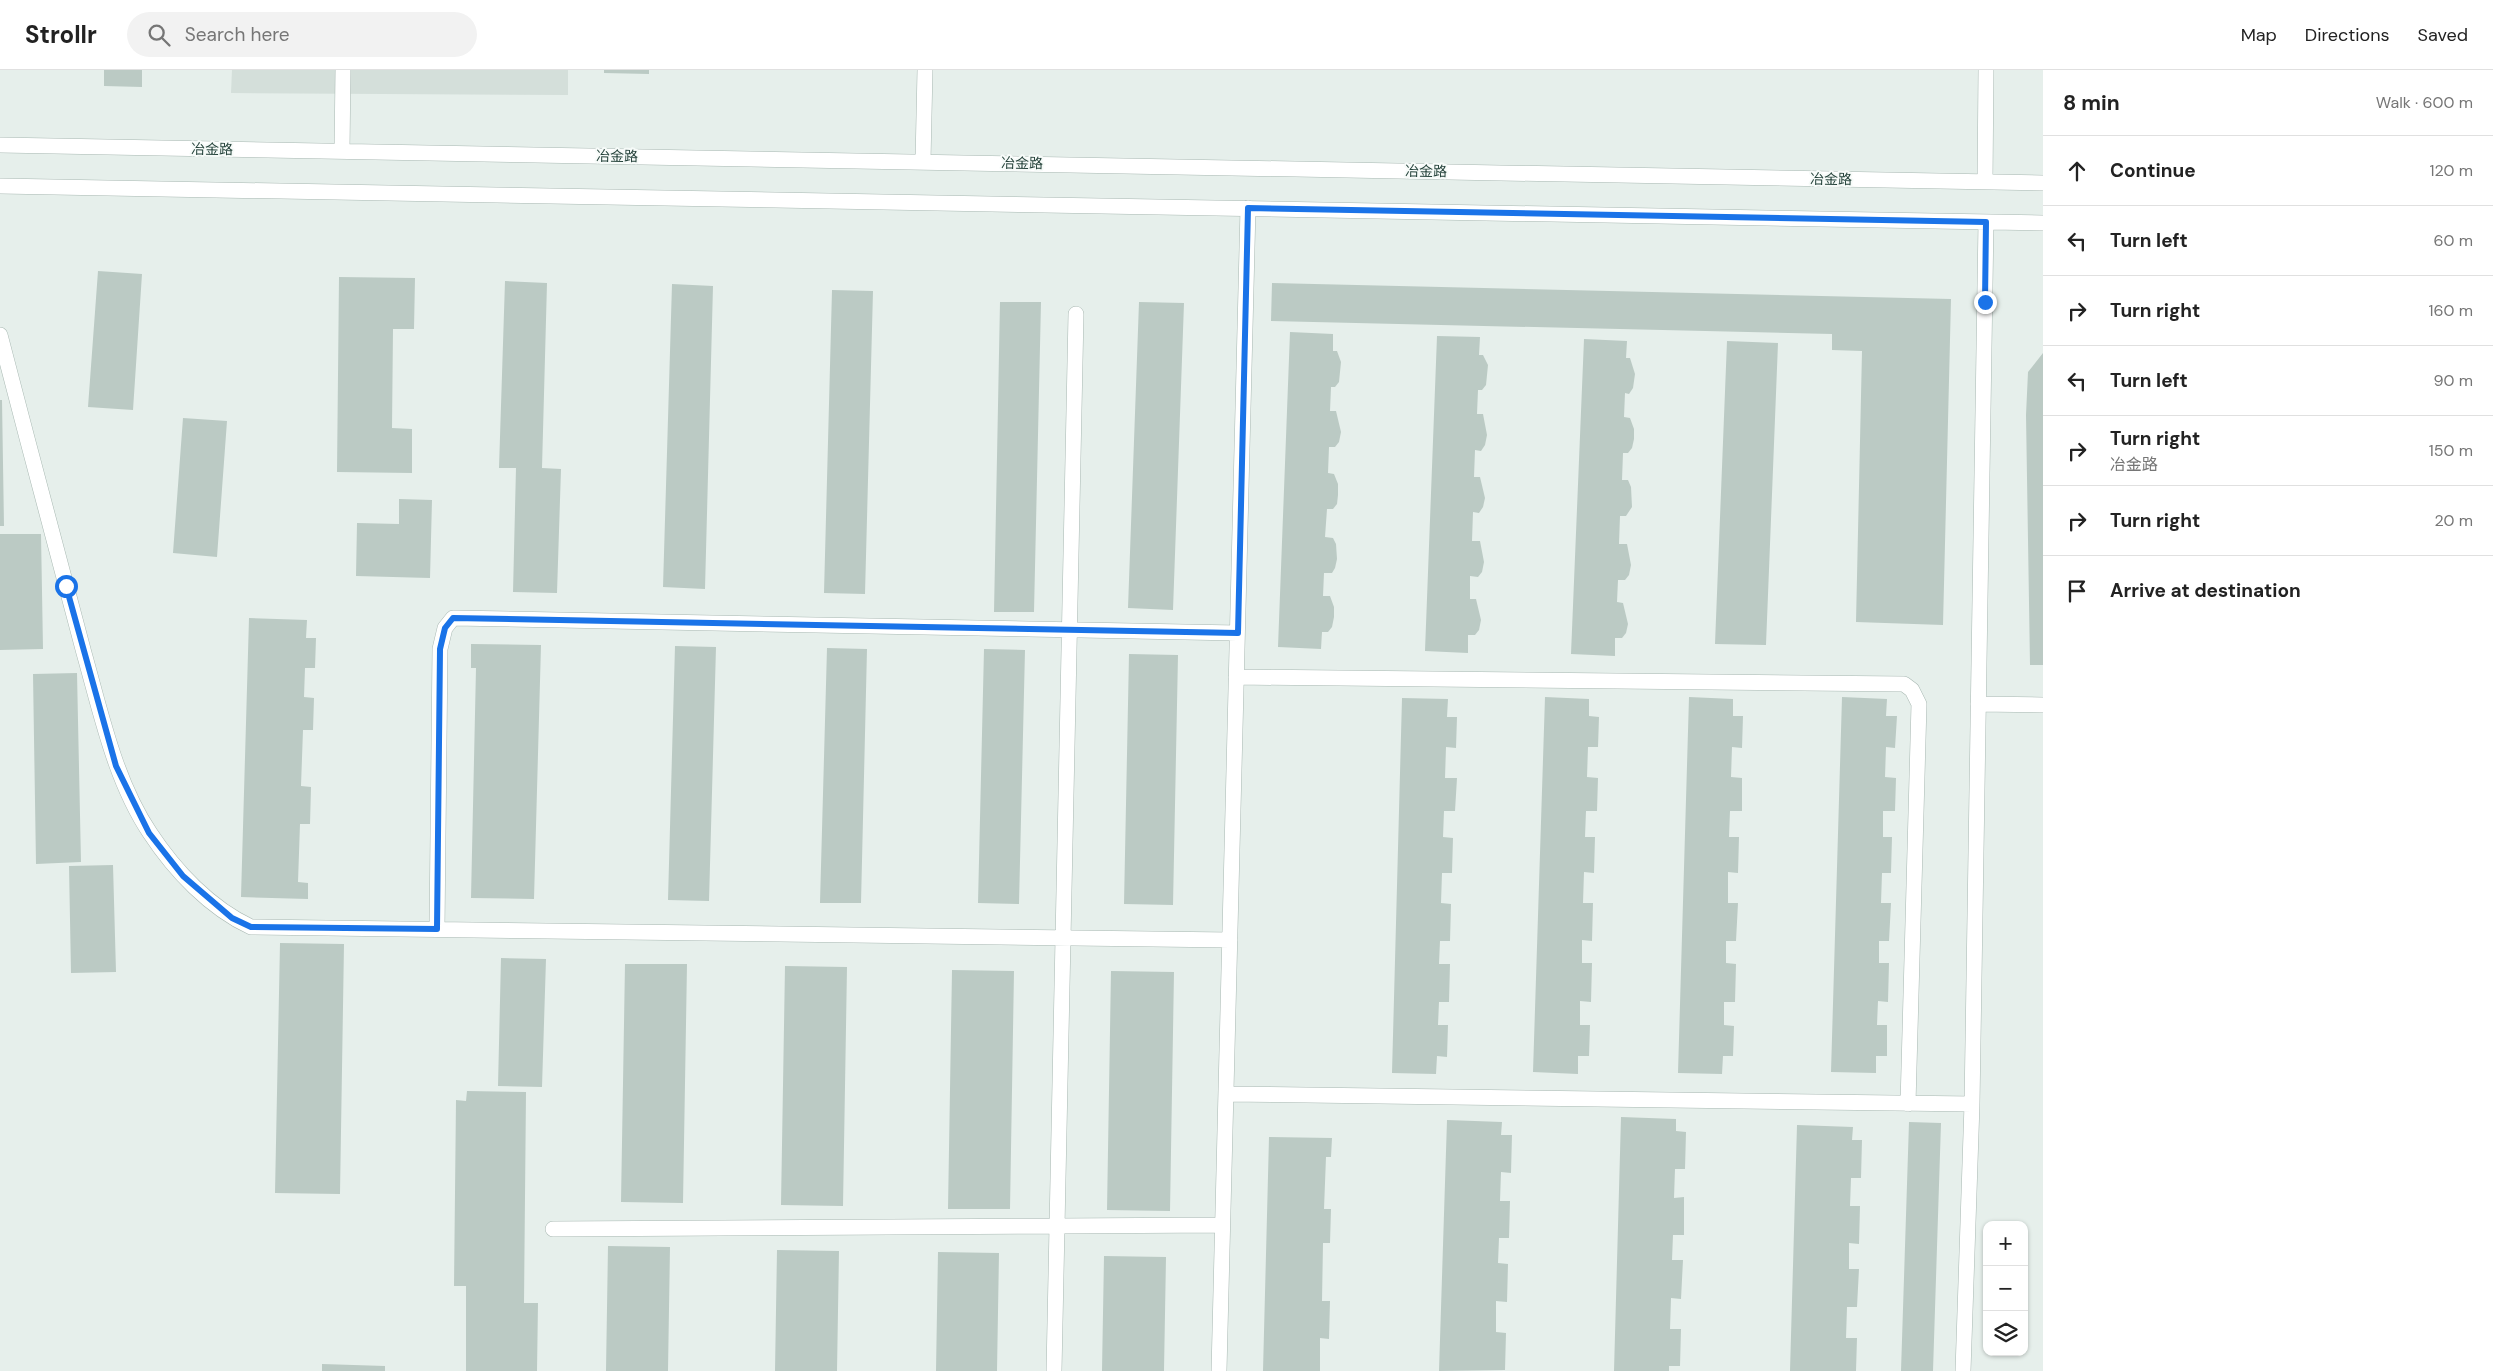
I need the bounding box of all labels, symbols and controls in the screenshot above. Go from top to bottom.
search box [127,12,477,57]
text: Strollr [25,19,97,50]
icon: search [145,21,173,49]
text: Search here [185,22,290,47]
text: Map [2241,23,2277,47]
text: Directions [2305,23,2390,47]
text: Saved [2418,23,2468,47]
text: 8 min [2063,89,2120,117]
text: Walk · 600 m [2376,92,2473,113]
street label: 冶金路 [191,140,233,158]
street label: 冶金路 [596,147,638,165]
street label: 冶金路 [1001,154,1043,172]
icon: ahead [2063,157,2091,185]
text: Continue [2110,158,2196,183]
text: 120 m [2429,160,2473,181]
street label: 冶金路 [1405,162,1447,180]
street label: 冶金路 [1810,170,1852,188]
icon: left [2063,227,2091,255]
text: Turn left [2110,228,2188,253]
text: 60 m [2433,230,2473,251]
route end [1974,291,1997,314]
icon: right [2063,297,2091,325]
text: Turn right [2110,298,2200,323]
text: 160 m [2429,300,2473,321]
icon: left [2063,367,2091,395]
text: Turn left [2110,368,2188,393]
text: 90 m [2433,370,2473,391]
text: Turn right [2110,426,2200,451]
icon: right [2063,437,2091,465]
text: 150 m [2429,440,2473,461]
text: 冶金路 [2110,454,2158,475]
icon: right [2063,507,2091,535]
text: Turn right [2110,508,2200,533]
text: 20 m [2434,510,2473,531]
route start [55,575,78,598]
icon: arrive [2063,577,2091,605]
text: Arrive at destination [2110,578,2301,603]
map controls [1983,1221,2028,1356]
button: + [1983,1221,2028,1266]
button: − [1983,1266,2028,1311]
button: layers [1983,1311,2028,1356]

